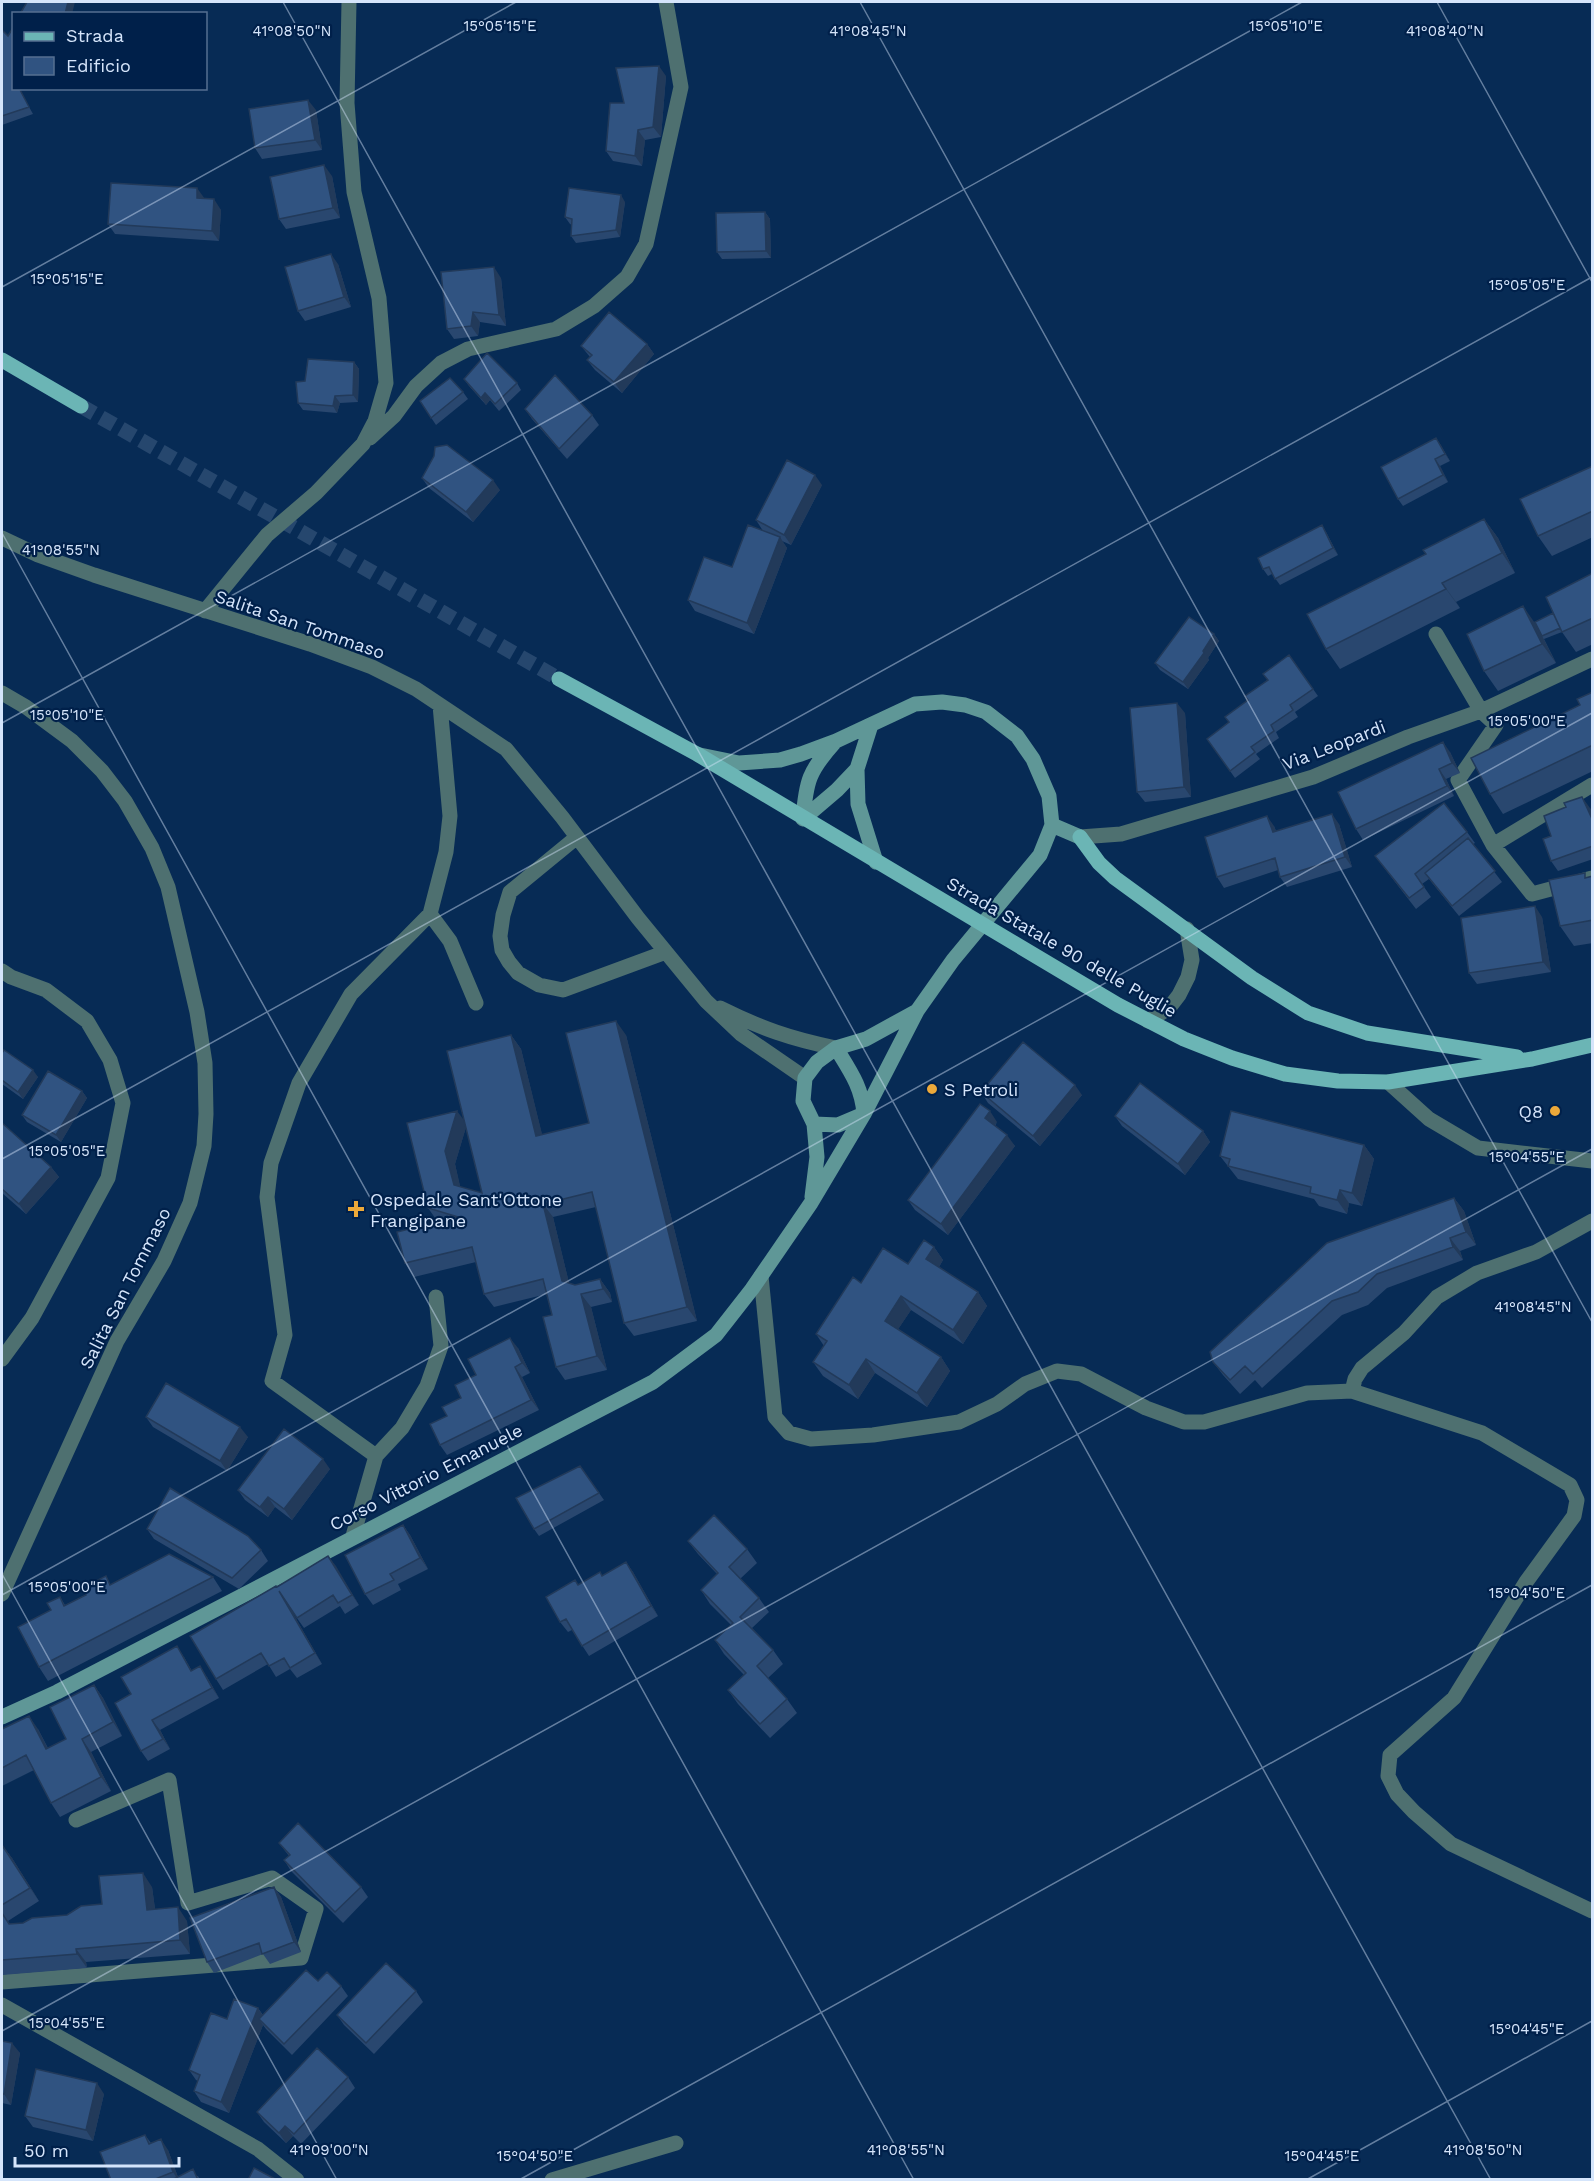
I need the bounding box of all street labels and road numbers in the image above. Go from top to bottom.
street label: Salita San Tommaso [212,585,388,663]
street label: Via Leopardi [1280,716,1388,774]
street label: Strada Statale 90 delle Puglie [943,872,1181,1022]
street label: Salita San Tommaso [75,1204,175,1372]
street label: Corso Vittorio Emanuele [326,1419,526,1535]

